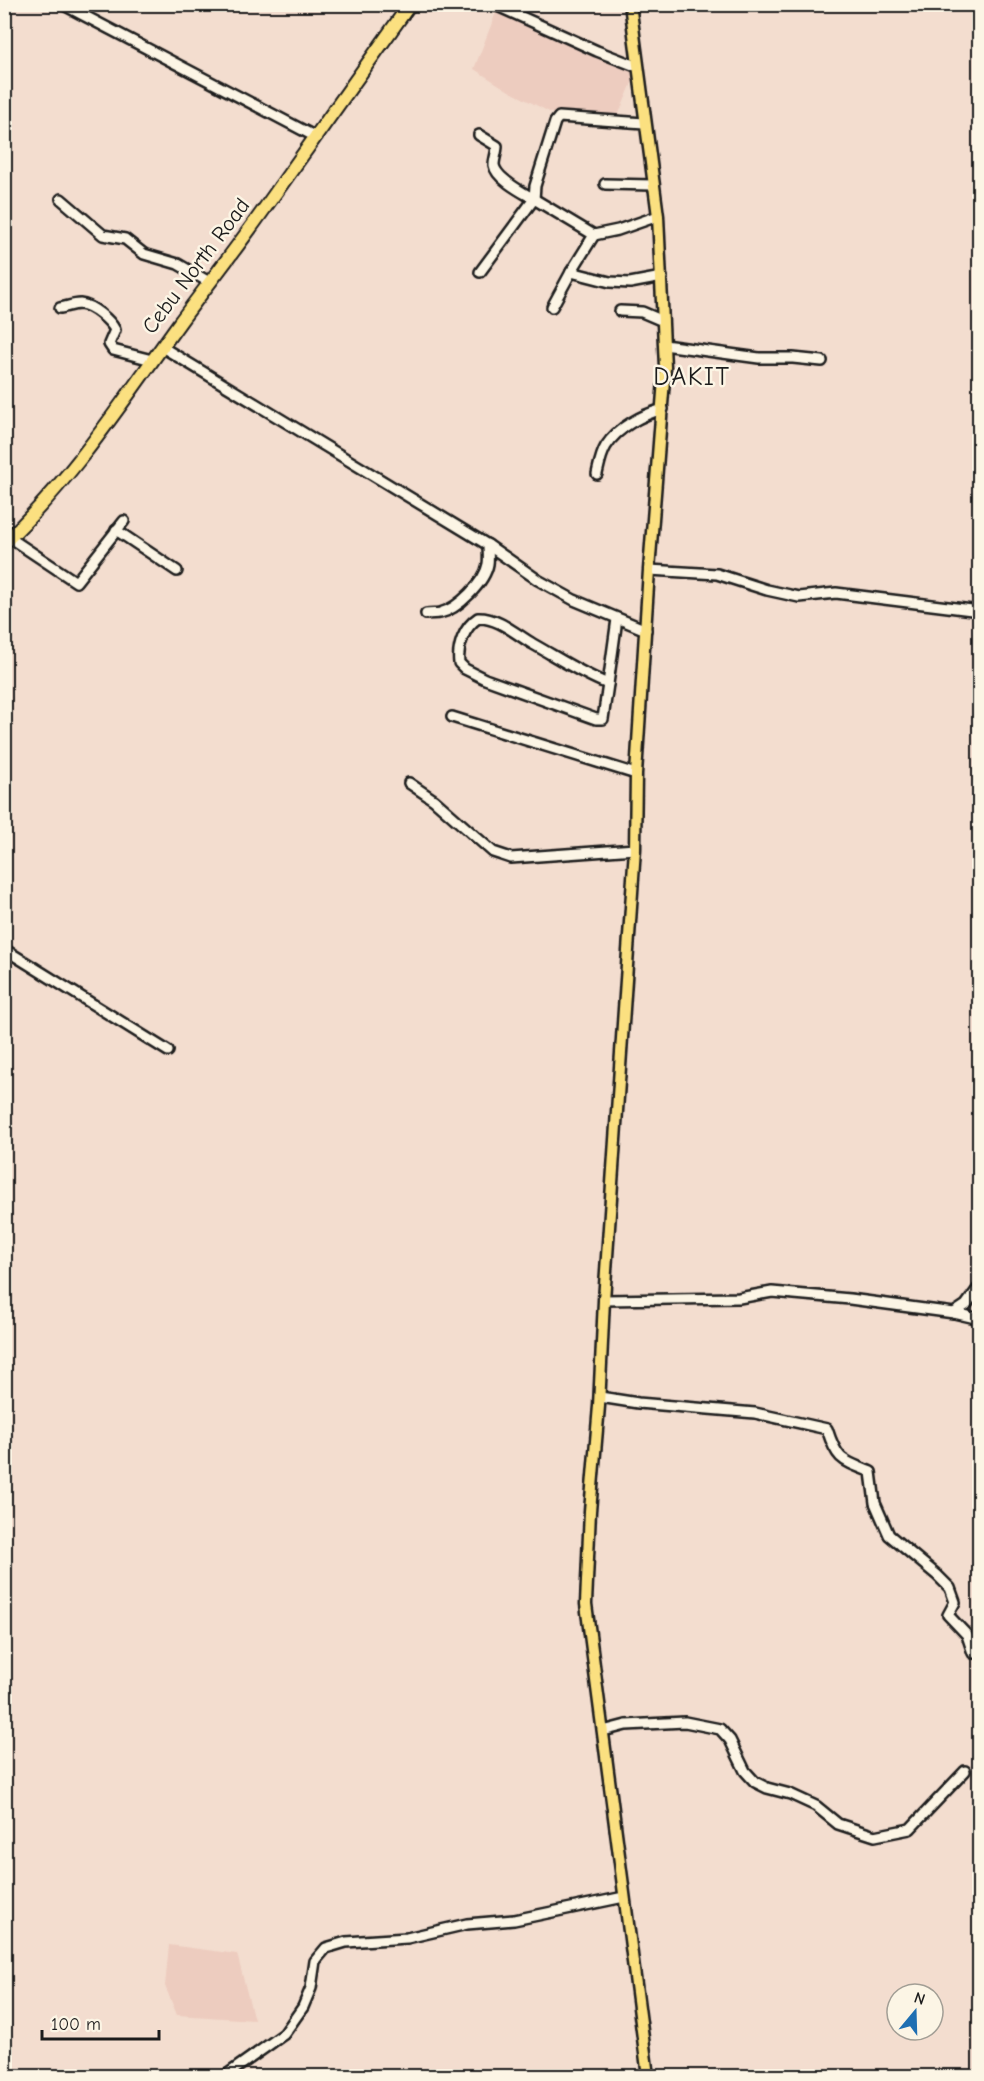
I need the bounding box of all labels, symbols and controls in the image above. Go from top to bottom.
street label: Cebu North Road [137,193,255,339]
district label: DAKIT [653,362,731,392]
north arrow [885,1982,945,2042]
text: N [912,1989,927,2009]
scale bar [42,2003,159,2041]
text: 100 m [51,2014,101,2035]

